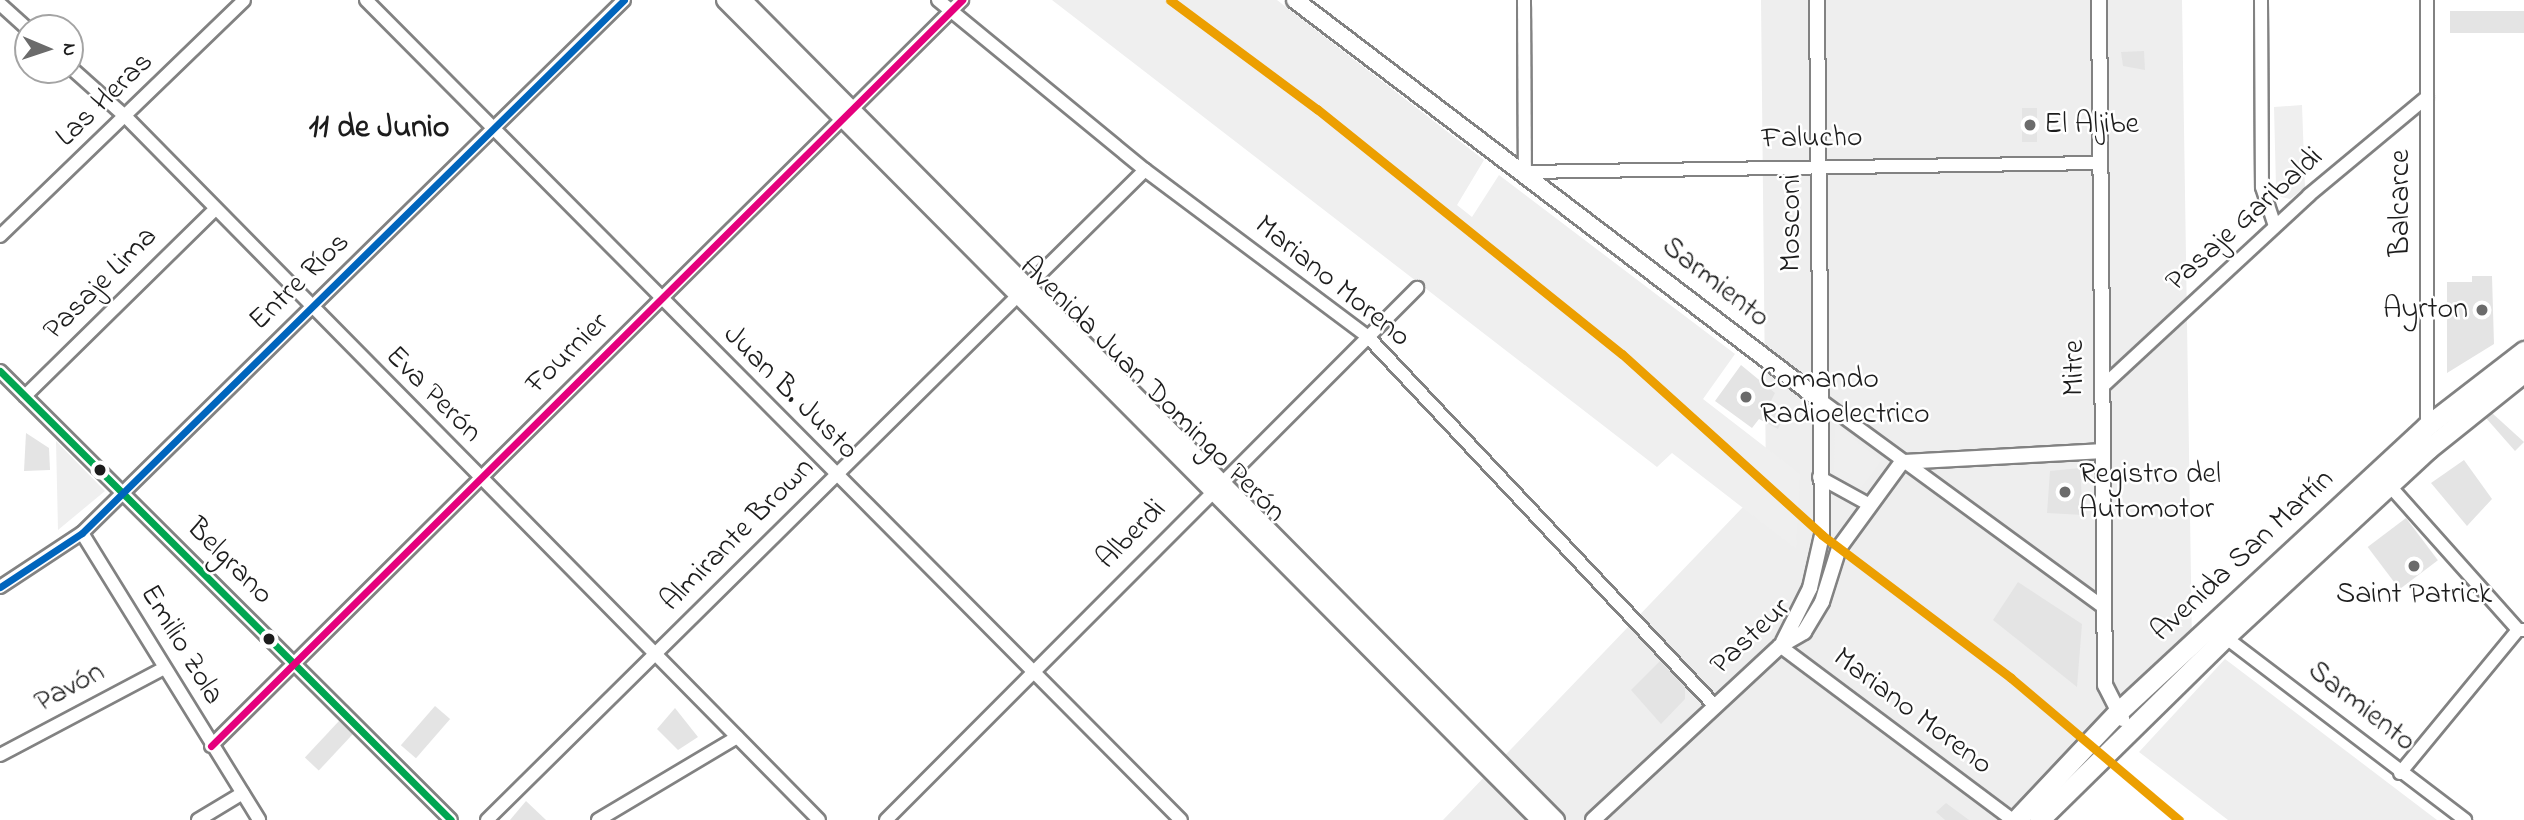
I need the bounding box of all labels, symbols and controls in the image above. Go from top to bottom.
north arrow [14,14,84,84]
text: N [55,43,82,57]
street label: Las Heras [49,45,161,155]
place label: El Aljibe [2044,107,2139,143]
district label: 11 de Junio [309,110,449,148]
marker: El Aljibe [2022,117,2038,133]
street label: Falucho [1761,120,1863,158]
street label: Pasaje Garibaldi [2159,140,2331,300]
street label: Balcarce [2383,149,2419,257]
street label: Mosconi [1774,174,1810,272]
street label: Mariano Moreno [1247,208,1417,356]
street label: Pasaje Lima [37,220,165,348]
street label: Entre Ríos [242,225,358,339]
street label: Sarmiento [1654,230,1776,336]
street label: Avenida Juan Domingo Perón [1011,249,1293,531]
place label: Ayrton [2383,292,2468,328]
marker: Ayrton [2474,302,2490,318]
street label: Fournier [519,306,617,402]
street label: Juan B. Justo [715,318,865,468]
street label: Eva Perón [377,339,489,451]
street label: Mitre [2057,340,2093,396]
place label: Comando Radioelectrico [1760,362,1930,432]
marker: Comando Radioelectrico [1738,389,1754,405]
street label: Almirante Brown [653,450,823,620]
place label: Registro del Automotor [2079,457,2221,528]
street label: Avenida San Martín [2144,462,2342,650]
unlabelled marker [93,463,107,477]
marker: Registro del Automotor [2057,484,2073,500]
street label: Alberdi [1089,492,1175,578]
street label: Belgrano [178,511,280,613]
marker: Saint Patrick [2406,558,2422,574]
place label: Saint Patrick [2336,577,2492,613]
street label: Emilio Zola [131,579,231,711]
street label: Pasteur [1703,591,1799,683]
unlabelled marker [262,632,276,646]
street label: Mariano Moreno [1825,640,1999,784]
street label: Sarmiento [2300,654,2422,760]
street label: Pavón [29,655,111,721]

